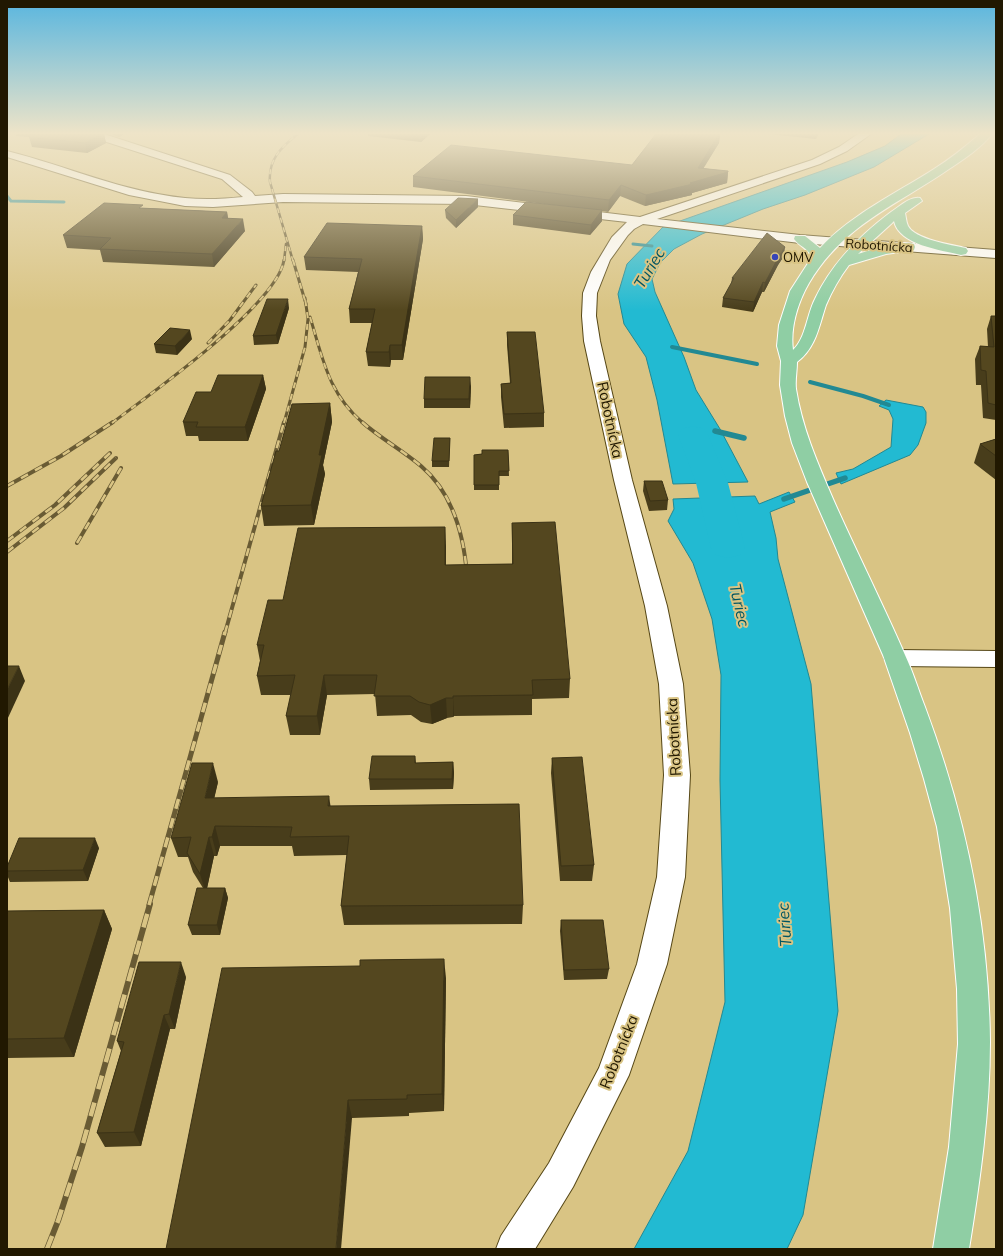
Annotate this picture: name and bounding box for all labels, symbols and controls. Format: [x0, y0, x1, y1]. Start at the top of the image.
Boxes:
street label: Robotnícka [845, 235, 913, 255]
water label: Turiec [629, 244, 669, 292]
place label: OMV [783, 249, 814, 265]
marker: OMV [770, 252, 780, 262]
street label: Robotnícka [593, 380, 628, 460]
water label: Turiec [725, 581, 755, 629]
street label: Robotnícka [662, 698, 685, 776]
water label: Turiec [772, 902, 796, 948]
street label: Robotnícka [595, 1012, 642, 1092]

